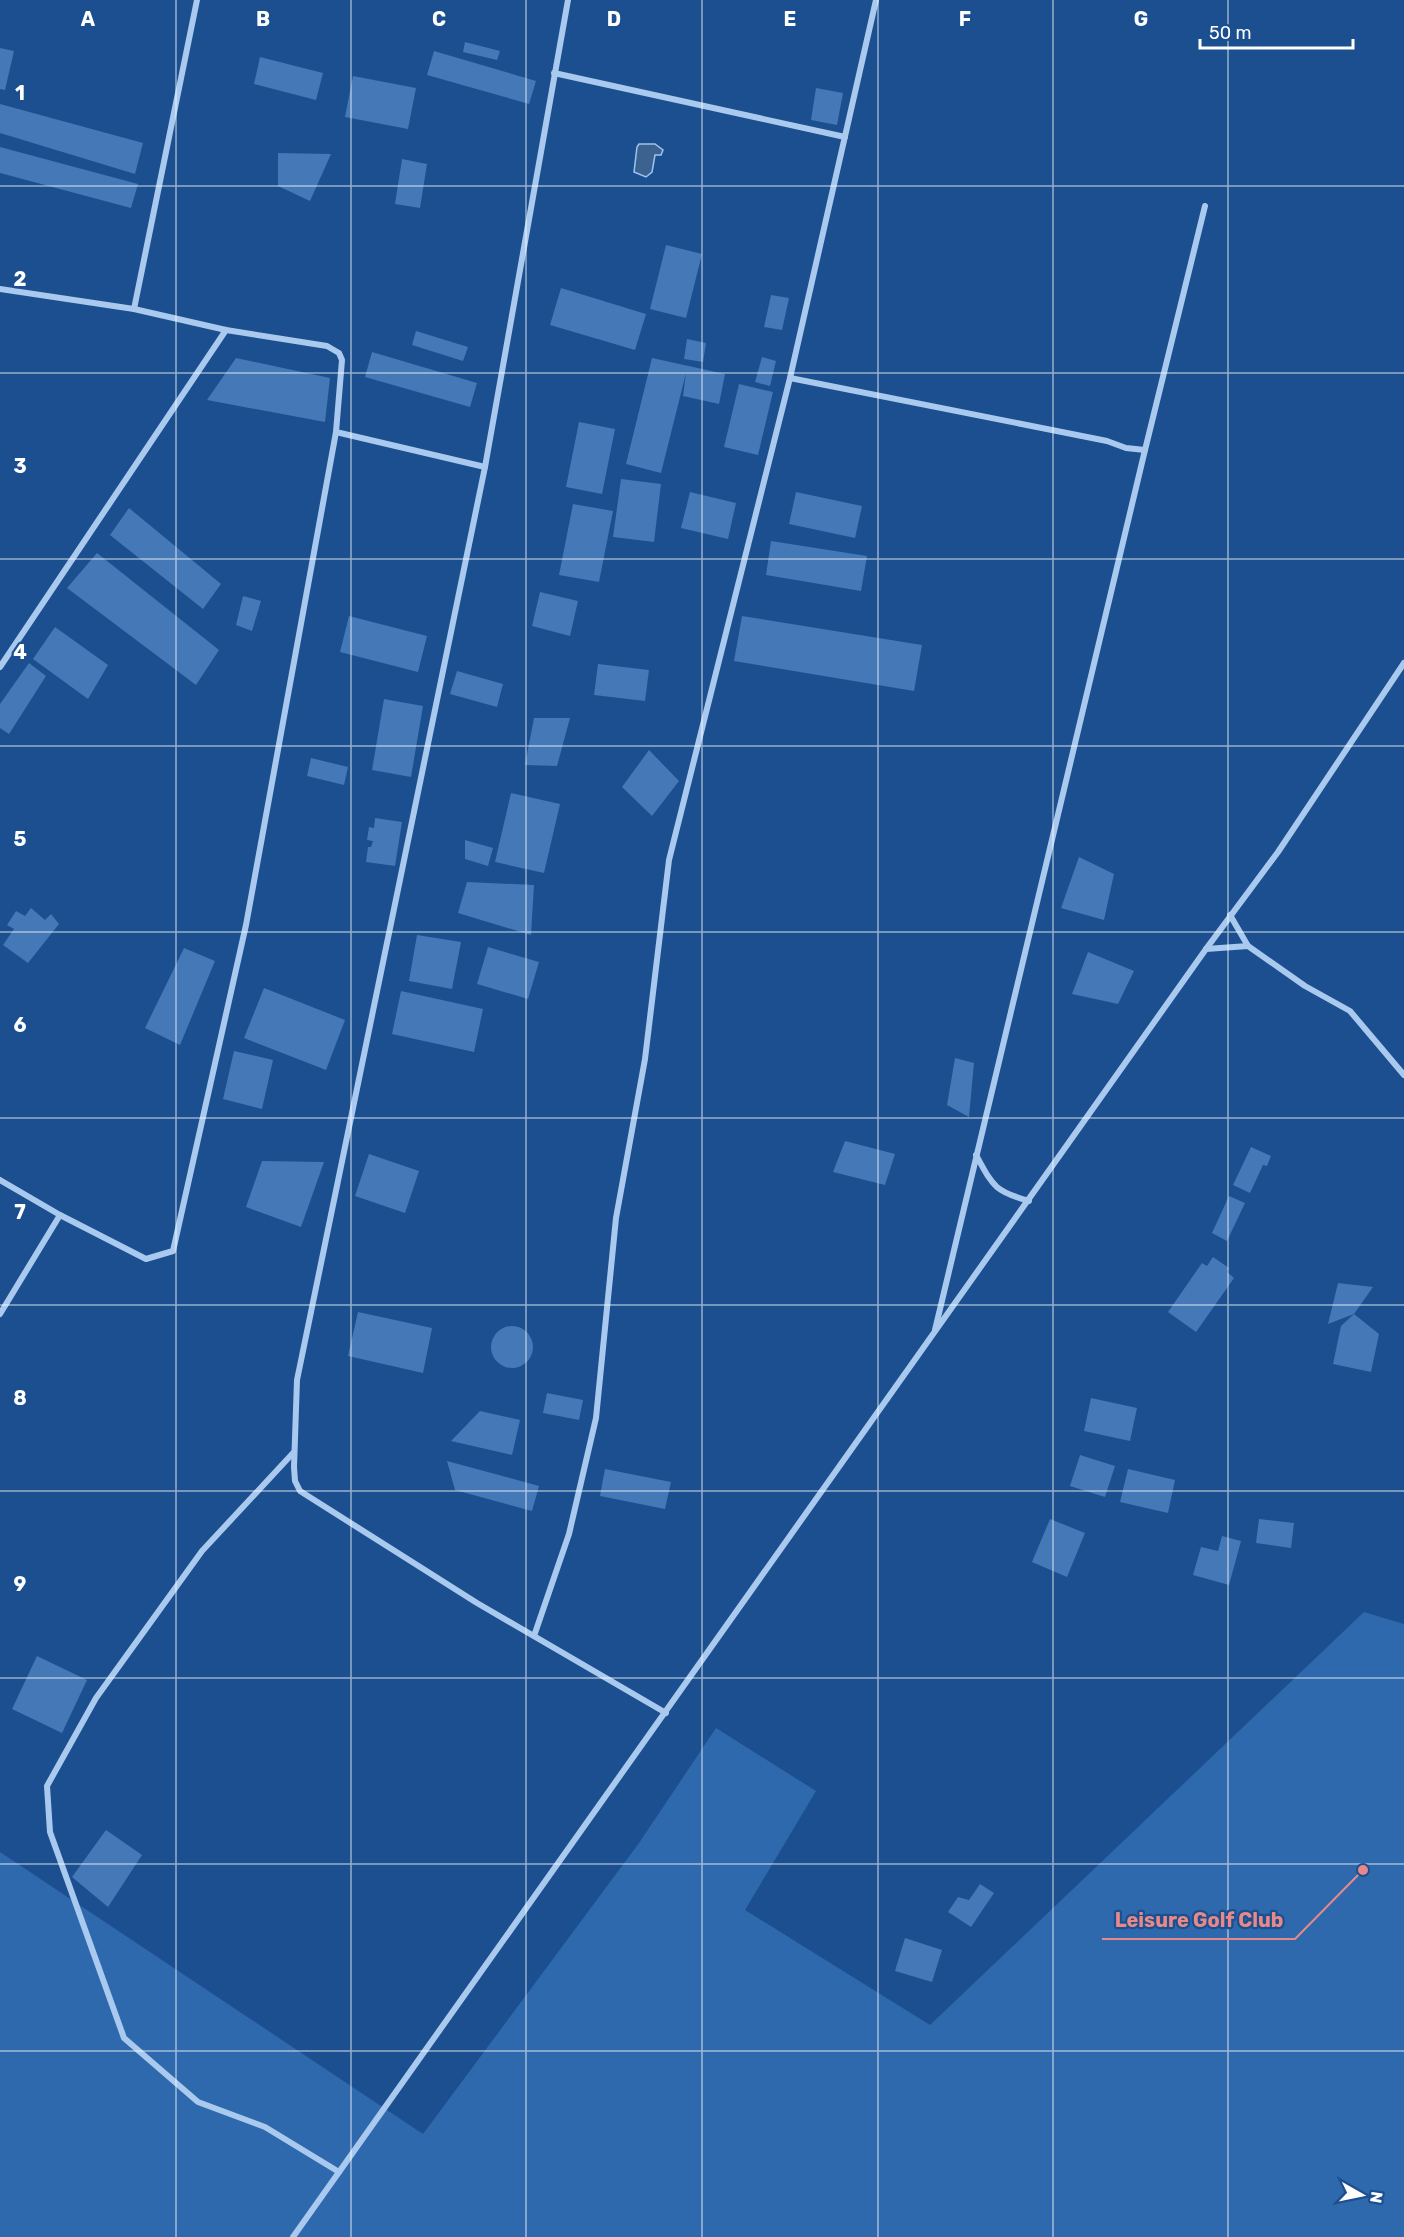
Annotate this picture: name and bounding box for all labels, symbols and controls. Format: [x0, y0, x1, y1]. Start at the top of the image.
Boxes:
text: A [81, 7, 96, 31]
text: B [256, 7, 270, 31]
text: C [432, 7, 446, 31]
text: D [607, 7, 621, 31]
text: E [784, 7, 796, 31]
text: F [959, 7, 971, 31]
text: G [1134, 7, 1148, 31]
scale bar [1200, 12, 1353, 50]
text: 50 m [1209, 22, 1252, 44]
text: 1 [15, 81, 25, 105]
text: 2 [14, 267, 27, 291]
text: 3 [13, 454, 27, 478]
text: 4 [13, 640, 27, 664]
text: 5 [14, 827, 27, 851]
text: 6 [13, 1013, 27, 1037]
text: 7 [14, 1200, 26, 1224]
text: 8 [13, 1386, 27, 1410]
text: 9 [14, 1572, 27, 1596]
callout: Leisure Golf Club [1102, 1901, 1295, 1939]
text: Leisure Golf Club [1115, 1908, 1283, 1932]
north arrow [1332, 2165, 1392, 2225]
text: N [1366, 2190, 1387, 2204]

